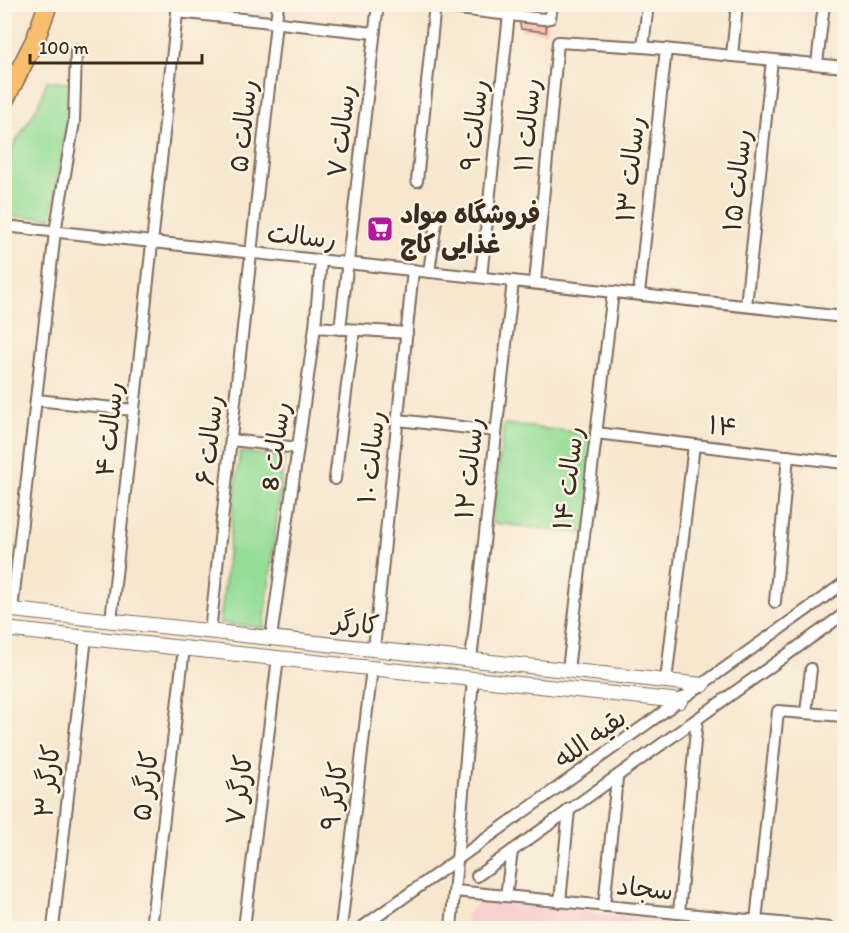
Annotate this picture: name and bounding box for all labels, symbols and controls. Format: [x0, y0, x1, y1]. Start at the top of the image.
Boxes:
scale bar [30, 27, 202, 65]
text: 100 m [39, 37, 89, 59]
street label: رسالت ۱۱ [507, 77, 547, 173]
street label: رسالت ۵ [222, 78, 264, 174]
street label: رسالت ۹ [453, 78, 495, 172]
street label: رسالت ۷ [320, 83, 362, 179]
street label: رسالت ۱۳ [609, 114, 651, 224]
street label: رسالت ۱۵ [716, 127, 758, 233]
place label: فروشگاه مواد غذایی کاج [400, 198, 540, 261]
supermarket icon: فروشگاه مواد غذایی کاج [365, 214, 395, 244]
street label: رسالت [266, 216, 338, 256]
street label: رسالت ۴ [88, 380, 130, 478]
street label: رسالت ۶ [188, 393, 230, 487]
street label: رسالت 8 [253, 399, 297, 493]
street label: ۱۴ [707, 408, 739, 444]
street label: رسالت ۱۰ [350, 409, 392, 505]
street label: رسالت ۱۲ [448, 415, 490, 521]
street label: رسالت ۱۴ [546, 424, 590, 532]
street label: کارگر [329, 604, 381, 641]
street label: بقیه الله [547, 701, 633, 775]
street label: کارگر ۳ [27, 743, 67, 819]
street label: کارگر ۵ [125, 749, 165, 823]
street label: کارگر ۷ [219, 753, 259, 827]
street label: کارگر ۹ [314, 760, 354, 832]
street label: سجاد [615, 869, 675, 907]

